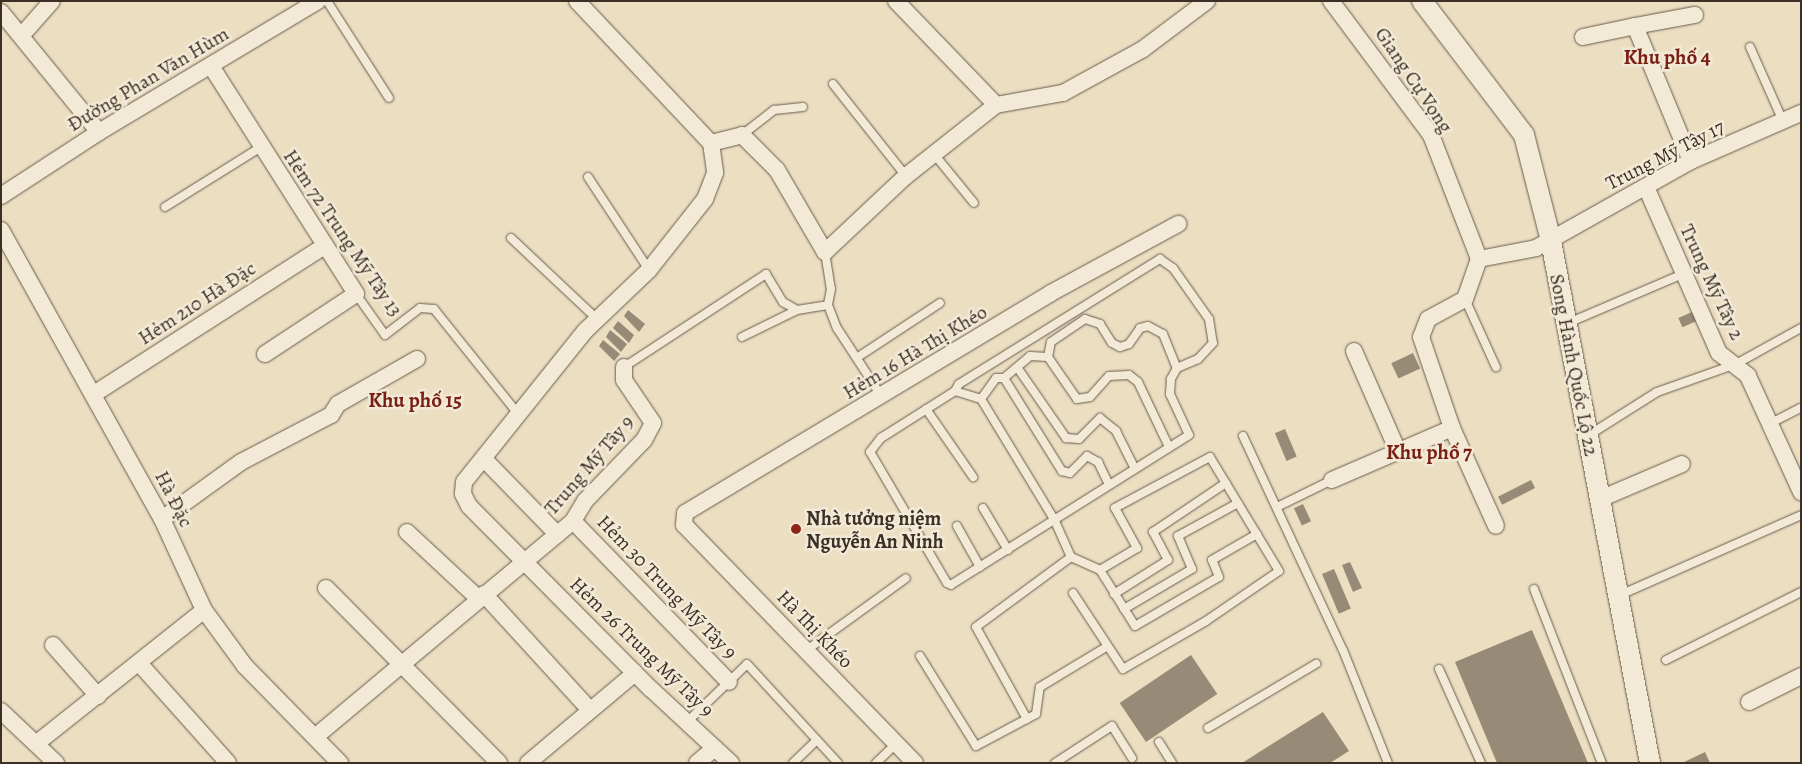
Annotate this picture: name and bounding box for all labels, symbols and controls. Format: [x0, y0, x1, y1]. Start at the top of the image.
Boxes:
street label: Đường Phan Văn Hùm [63, 21, 233, 137]
street label: Giang Cự Vọng [1370, 23, 1458, 137]
district label: Khu phố 4 [1623, 44, 1711, 70]
street label: Trung Mỹ Tây 17 [1602, 115, 1728, 195]
street label: Hẻm 72 Trung Mỹ Tây 13 [278, 145, 408, 321]
street label: Trung Mỹ Tây 2 [1675, 221, 1749, 343]
street label: Hẻm 210 Hà Đặc [134, 256, 260, 350]
street label: Song Hành Quốc Lộ 22 [1545, 272, 1603, 458]
street label: Hẻm 16 Hà Thị Khéo [839, 300, 991, 404]
district label: Khu phố 15 [368, 387, 462, 413]
street label: Trung Mỹ Tây 9 [539, 410, 639, 520]
district label: Khu phố 7 [1386, 439, 1472, 465]
street label: Hà Đặc [150, 467, 198, 531]
place label: Nhà tưởng niệm Nguyễn An Ninh [806, 506, 944, 553]
street label: Hẻm 30 Trung Mỹ Tây 9 [592, 510, 742, 664]
marker: Nhà tưởng niệm Nguyễn An Ninh [790, 523, 802, 535]
street label: Hẻm 26 Trung Mỹ Tây 9 [565, 572, 719, 722]
street label: Hà Thị Khéo [772, 585, 858, 673]

